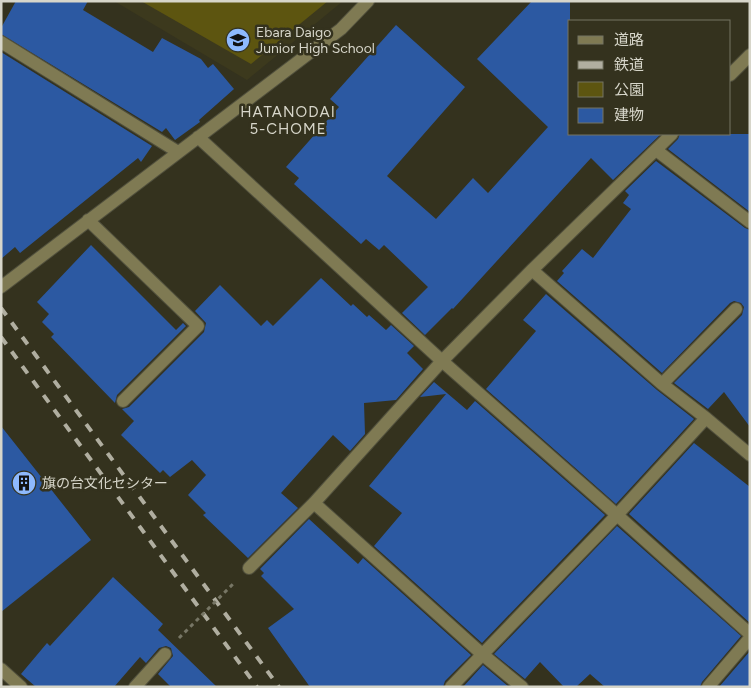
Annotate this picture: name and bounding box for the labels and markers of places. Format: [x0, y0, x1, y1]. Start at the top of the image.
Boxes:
place label: Ebara Daigo Junior High School [256, 24, 375, 57]
school or university icon: Ebara Daigo Junior High School [225, 27, 251, 53]
building icon: 旗の台文化センター [11, 470, 37, 496]
place label: 旗の台文化センター [42, 475, 168, 492]

